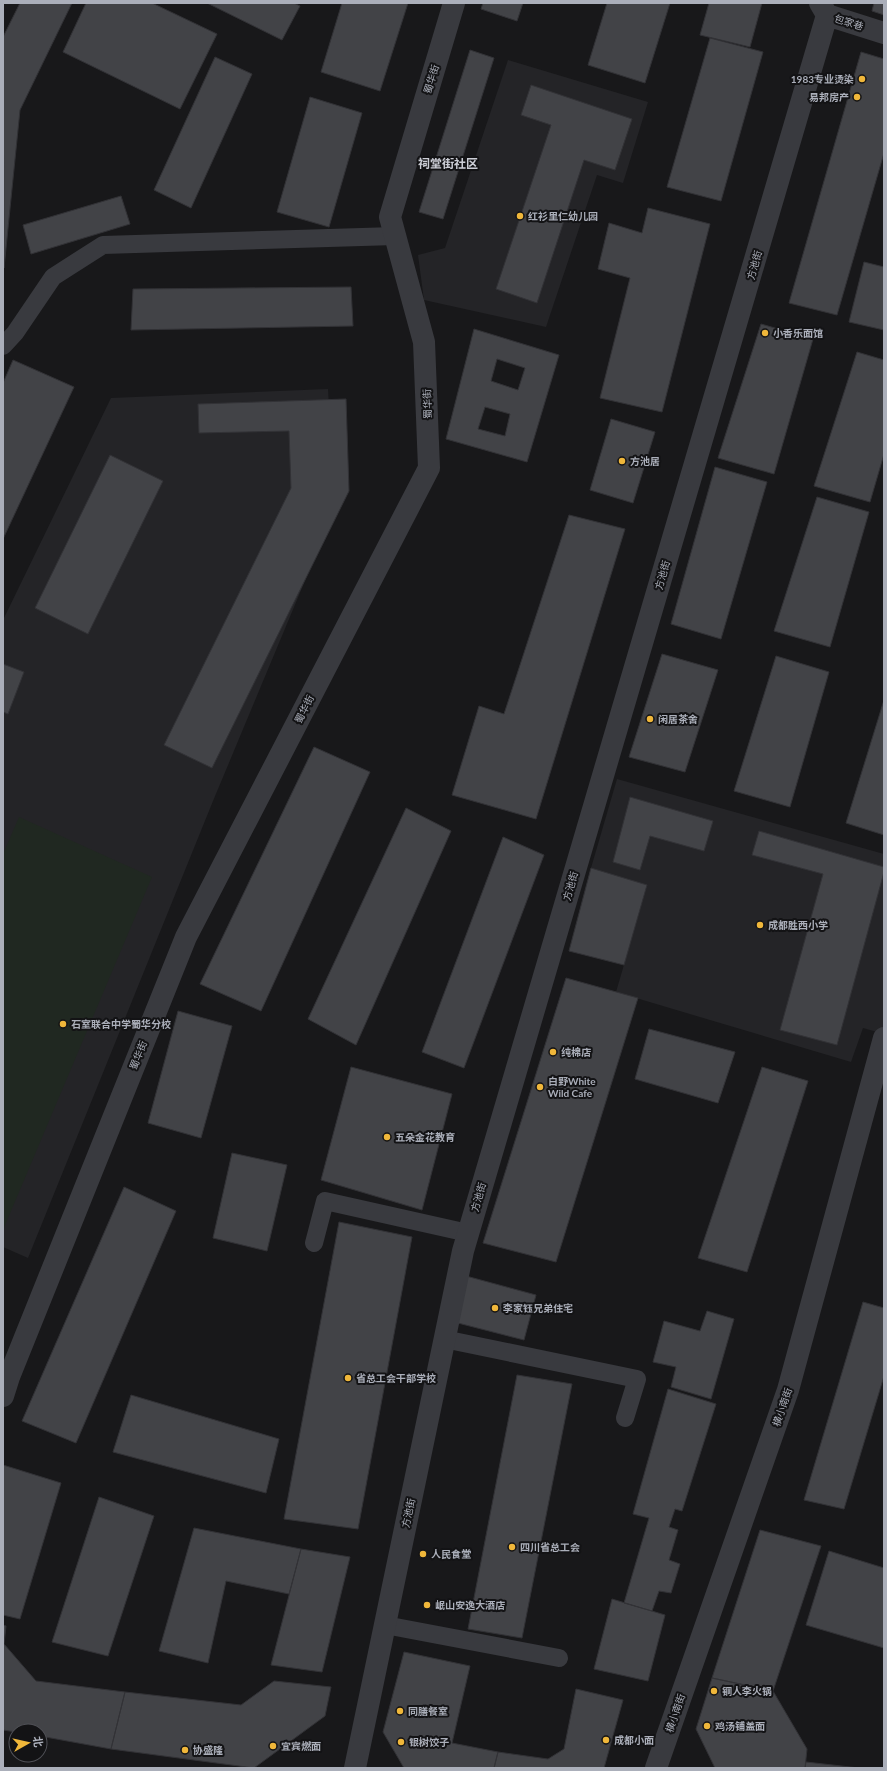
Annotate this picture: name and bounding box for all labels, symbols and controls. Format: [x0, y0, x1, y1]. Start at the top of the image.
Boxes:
street label: 包家巷 [833, 12, 865, 32]
street label: 蜀华街 [421, 63, 441, 95]
place label: 1983专业烫染 [791, 73, 854, 85]
marker: 1983专业烫染 [857, 74, 867, 84]
place label: 易邦房产 [809, 91, 849, 103]
marker: 易邦房产 [852, 92, 862, 102]
district label: 祠堂街社区 [418, 156, 478, 171]
place label: 红衫里仁幼儿园 [528, 210, 598, 222]
marker: 红衫里仁幼儿园 [515, 211, 525, 221]
street label: 方池街 [744, 249, 764, 281]
place label: 小香乐面馆 [773, 327, 823, 339]
marker: 小香乐面馆 [760, 328, 770, 338]
street label: 蜀华街 [420, 389, 434, 419]
place label: 方池居 [630, 455, 660, 467]
marker: 方池居 [617, 456, 627, 466]
street label: 方池街 [652, 559, 672, 591]
street label: 蜀华街 [292, 693, 316, 725]
place label: 闲居茶舍 [658, 713, 698, 725]
marker: 闲居茶舍 [645, 714, 655, 724]
street label: 方池街 [560, 870, 580, 902]
place label: 成都胜西小学 [768, 919, 828, 931]
marker: 成都胜西小学 [755, 920, 765, 930]
place label: 石室联合中学蜀华分校 [71, 1018, 171, 1030]
marker: 石室联合中学蜀华分校 [58, 1019, 68, 1029]
street label: 蜀华街 [127, 1039, 149, 1071]
place label: 纯棉店 [561, 1046, 591, 1058]
marker: 纯棉店 [548, 1047, 558, 1057]
place label: 白野White Wild Cafe [548, 1075, 596, 1099]
marker: 白野White Wild Cafe [535, 1082, 545, 1092]
place label: 五朵金花教育 [395, 1131, 455, 1143]
marker: 五朵金花教育 [382, 1132, 392, 1142]
street label: 方池街 [468, 1181, 488, 1213]
place label: 李家钰兄弟住宅 [503, 1302, 573, 1314]
marker: 李家钰兄弟住宅 [490, 1303, 500, 1313]
place label: 省总工会干部学校 [356, 1372, 436, 1384]
marker: 省总工会干部学校 [343, 1373, 353, 1383]
street label: 横小南街 [770, 1386, 794, 1428]
street label: 方池街 [399, 1497, 417, 1529]
place label: 四川省总工会 [520, 1541, 580, 1553]
marker: 四川省总工会 [507, 1542, 517, 1552]
place label: 人民食堂 [431, 1548, 471, 1560]
marker: 人民食堂 [418, 1549, 428, 1559]
place label: 岷山安逸大酒店 [435, 1599, 505, 1611]
marker: 岷山安逸大酒店 [422, 1600, 432, 1610]
place label: 铜人李火锅 [722, 1685, 772, 1697]
marker: 铜人李火锅 [709, 1686, 719, 1696]
street label: 横小南街 [663, 1692, 687, 1734]
place label: 同膳餐室 [408, 1705, 448, 1717]
marker: 同膳餐室 [395, 1706, 405, 1716]
place label: 鸡汤铺盖面 [715, 1720, 765, 1732]
marker: 鸡汤铺盖面 [702, 1721, 712, 1731]
north arrow [8, 1723, 48, 1763]
place label: 成都小面 [614, 1734, 654, 1746]
text: 北 [31, 1735, 46, 1748]
marker: 成都小面 [601, 1735, 611, 1745]
place label: 银树饺子 [409, 1736, 449, 1748]
marker: 银树饺子 [396, 1737, 406, 1747]
place label: 宜宾燃面 [281, 1740, 321, 1752]
marker: 宜宾燃面 [268, 1741, 278, 1751]
place label: 协盛隆 [193, 1744, 223, 1756]
marker: 协盛隆 [180, 1745, 190, 1755]

